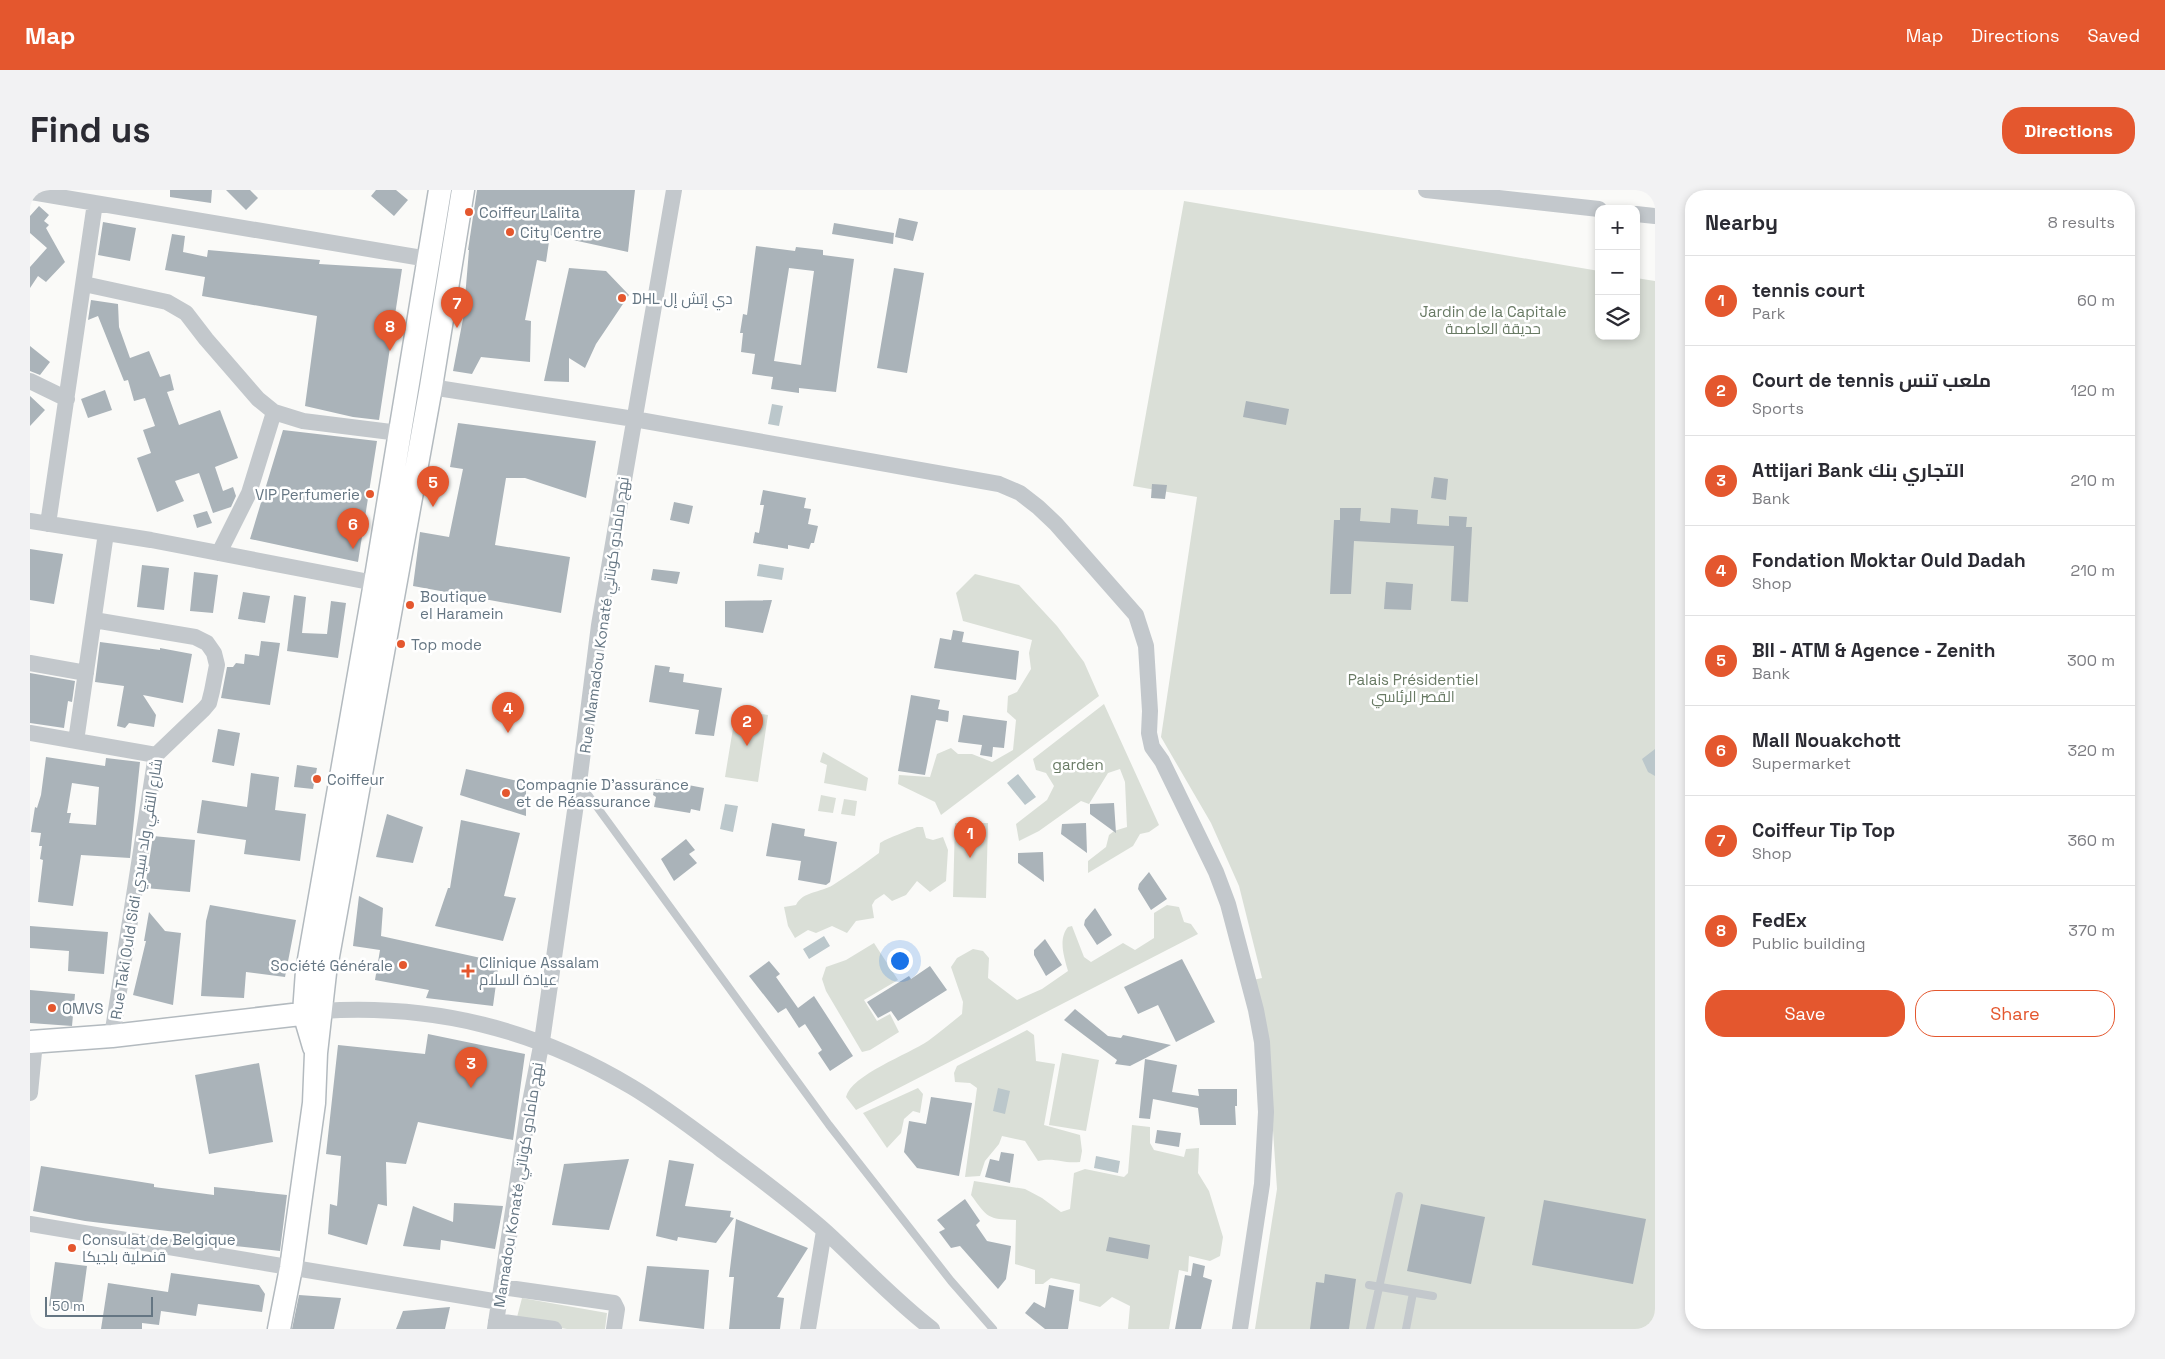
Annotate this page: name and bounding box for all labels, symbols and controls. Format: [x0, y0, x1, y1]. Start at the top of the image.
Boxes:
text: Map [25, 20, 75, 51]
text: Map [1906, 24, 1943, 47]
text: Directions [1971, 24, 2060, 47]
text: Saved [2088, 24, 2140, 47]
button: Directions [2002, 107, 2135, 154]
text: Find us [30, 108, 151, 152]
place label: Coiffeur Lalita [479, 203, 580, 222]
map controls [1595, 205, 1640, 340]
button: + [1595, 205, 1640, 250]
marker: Coiffeur Lalita [463, 206, 475, 218]
text: Nearby [1705, 209, 1778, 236]
text: 8 results [2048, 212, 2115, 233]
place label: City Centre [520, 223, 602, 242]
marker: City Centre [504, 226, 516, 238]
button: − [1595, 250, 1640, 295]
text: tennis court [1752, 278, 1865, 303]
pin: 7 [441, 287, 473, 328]
place label: DHL دي إتش إل [632, 289, 733, 311]
text: 1 [1717, 290, 1725, 311]
text: 60 m [2077, 290, 2115, 311]
marker: DHL دي إتش إل [616, 292, 628, 304]
button: layers [1595, 295, 1640, 340]
park label: Jardin de la Capitale حديقة العاصمة [1419, 302, 1567, 338]
text: Park [1752, 303, 1785, 324]
pin: 8 [374, 310, 406, 351]
text: Court de tennis ملعب تنس [1752, 368, 1991, 393]
text: 2 [1716, 380, 1726, 401]
text: 120 m [2071, 380, 2115, 401]
text: Sports [1752, 398, 1804, 419]
text: Attijari Bank التجاري بنك [1752, 458, 1965, 483]
pin: 5 [417, 466, 449, 507]
text: 3 [1716, 470, 1726, 491]
text: 210 m [2071, 470, 2115, 491]
street label: Rue Mamadou Konaté نهج مامادو كوناتي [575, 475, 636, 755]
place label: VIP Perfumerie [255, 485, 360, 504]
marker: VIP Perfumerie [364, 488, 376, 500]
text: Bank [1752, 488, 1790, 509]
pin: 6 [337, 508, 369, 549]
text: Fondation Moktar Ould Dadah [1752, 548, 2026, 573]
text: 4 [1716, 560, 1726, 581]
text: 210 m [2071, 560, 2115, 581]
text: Shop [1752, 573, 1792, 594]
place label: Boutique el Haramein [420, 587, 504, 623]
marker: Boutique el Haramein [404, 599, 416, 611]
place label: Top mode [411, 635, 482, 654]
marker: Top mode [395, 638, 407, 650]
text: BII - ATM & Agence - Zenith [1752, 638, 1995, 663]
text: 5 [1716, 650, 1726, 671]
text: 300 m [2067, 650, 2115, 671]
text: Bank [1752, 663, 1790, 684]
park label: Palais Présidentiel القصر الرئاسي [1348, 670, 1478, 709]
pin: 4 [492, 692, 524, 733]
pin: 2 [731, 705, 763, 746]
text: Mall Nouakchott [1752, 728, 1901, 753]
text: 6 [1716, 740, 1726, 761]
text: 320 m [2068, 740, 2115, 761]
text: Supermarket [1752, 753, 1851, 774]
park label: garden [1052, 755, 1104, 774]
street label: Rue Taki Ould Sidi شارع التقي ولد سيدي [106, 757, 169, 1021]
place label: Coiffeur [327, 770, 385, 789]
marker: Coiffeur [311, 773, 323, 785]
place label: Compagnie D'assurance et de Réassurance [516, 775, 689, 811]
marker: Compagnie D'assurance et de Réassurance [500, 787, 512, 799]
pin: 1 [954, 817, 986, 858]
text: Coiffeur Tip Top [1752, 818, 1895, 843]
text: 7 [1717, 830, 1725, 851]
text: 360 m [2067, 830, 2115, 851]
text: Shop [1752, 843, 1792, 864]
text: FedEx [1752, 908, 1807, 933]
text: 8 [1716, 920, 1726, 941]
text: 370 m [2068, 920, 2115, 941]
text: Public building [1752, 933, 1865, 954]
your location [887, 948, 913, 974]
place label: Clinique Assalam عيادة السلام [479, 953, 599, 990]
place label: Société Générale [271, 956, 393, 975]
marker: Société Générale [397, 959, 409, 971]
marker: Clinique Assalam عيادة السلام [461, 964, 475, 978]
button: Save [1705, 990, 1905, 1037]
button: Share [1915, 990, 2115, 1037]
place label: OMVS [62, 999, 103, 1018]
marker: OMVS [46, 1002, 58, 1014]
pin: 3 [455, 1047, 487, 1088]
street label: Mamadou Konaté نهج مامادو كوناتي [489, 1061, 550, 1309]
place label: Consulat de Belgique قنصلية بلجيكا [82, 1230, 236, 1266]
marker: Consulat de Belgique قنصلية بلجيكا [66, 1242, 78, 1254]
scale bar [45, 1294, 152, 1317]
text: 50 m [52, 1297, 85, 1315]

